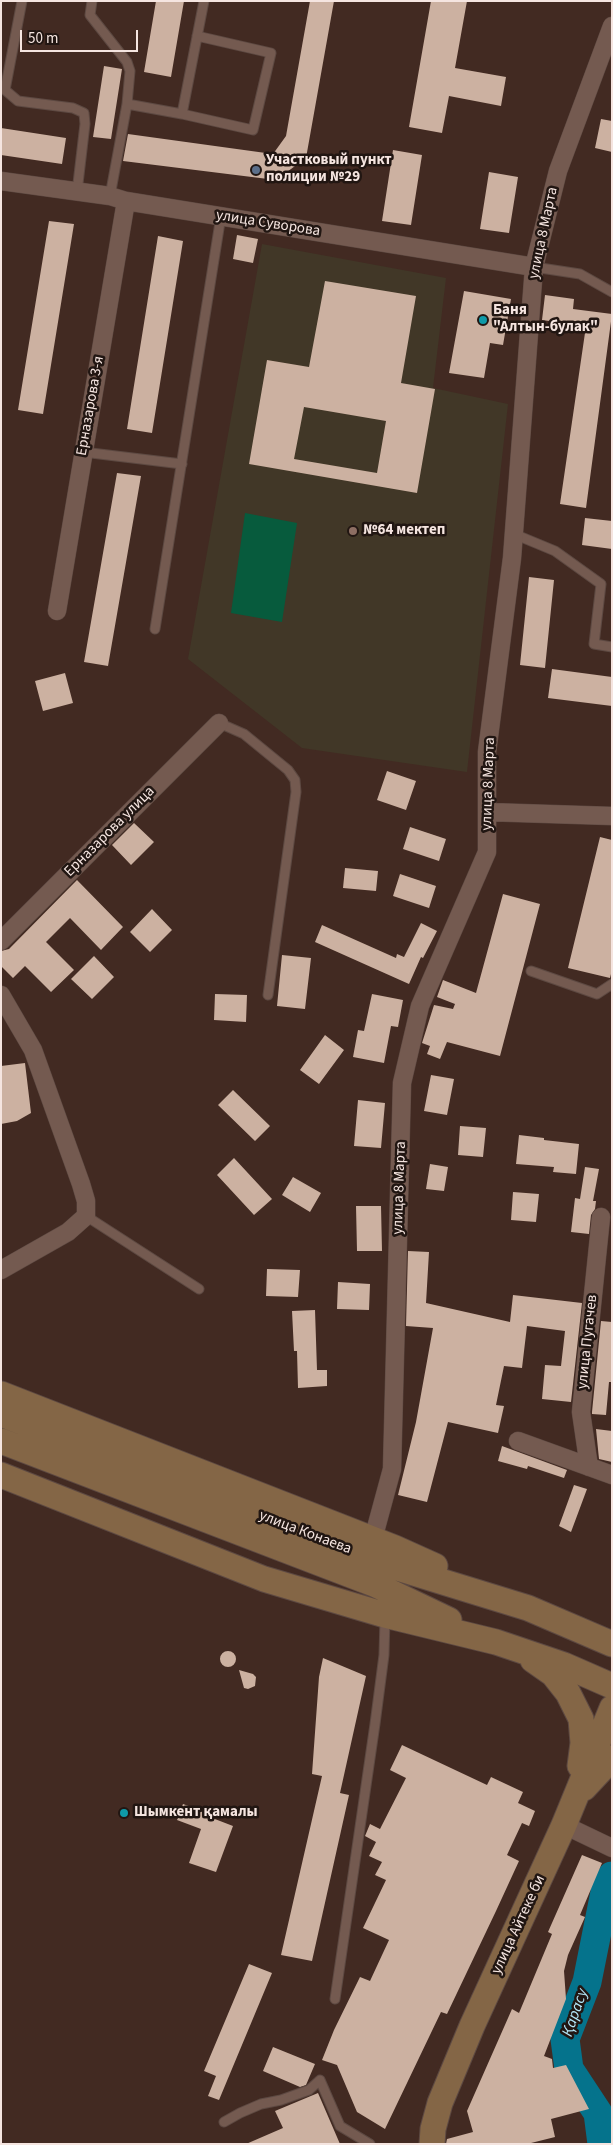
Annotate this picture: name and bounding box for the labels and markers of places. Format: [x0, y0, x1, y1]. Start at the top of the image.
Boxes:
place label: Участковый пункт полиции №29 [266, 152, 392, 187]
marker: Участковый пункт полиции №29 [250, 164, 262, 176]
place label: Баня "Алтын-булак" [493, 302, 598, 337]
marker: Баня "Алтын-булак" [477, 314, 489, 326]
place label: №64 мектеп [363, 522, 445, 540]
marker: №64 мектеп [347, 525, 359, 537]
place label: Шымкент қамалы [134, 1804, 258, 1822]
marker: Шымкент қамалы [118, 1807, 130, 1819]

